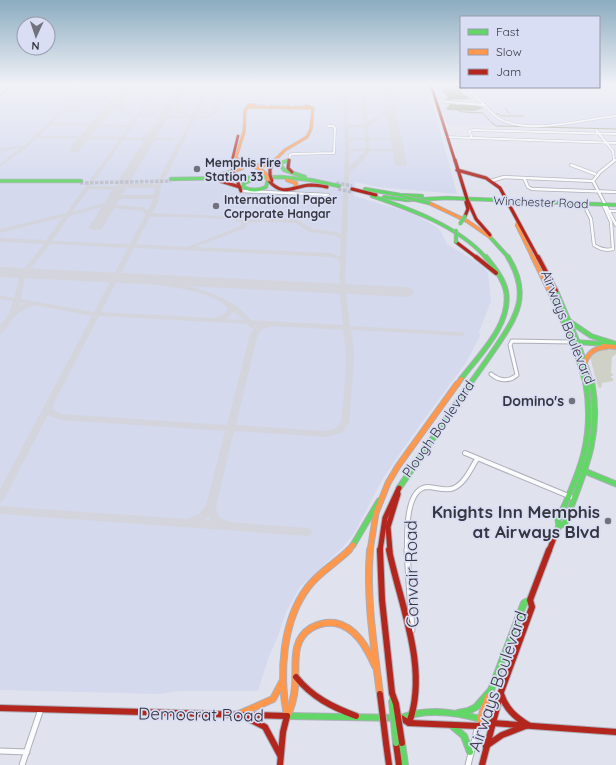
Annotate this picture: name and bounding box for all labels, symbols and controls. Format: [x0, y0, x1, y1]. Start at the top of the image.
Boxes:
north arrow [16, 16, 56, 56]
legend [460, 16, 600, 88]
text: Fast [496, 24, 520, 39]
text: N [31, 39, 40, 53]
text: Slow [496, 44, 522, 59]
text: Jam [496, 64, 521, 79]
place label: Memphis Fire Station 33 [205, 155, 281, 184]
marker: Memphis Fire Station 33 [192, 164, 202, 174]
place label: International Paper Corporate Hangar [224, 192, 337, 221]
street label: Winchester Road [493, 193, 589, 211]
marker: International Paper Corporate Hangar [211, 201, 221, 211]
street label: Airways Boulevard [537, 267, 599, 387]
street label: Plough Boulevard [398, 377, 478, 481]
place label: Domino's [502, 392, 564, 410]
marker: Domino's [567, 396, 577, 406]
place label: Knights Inn Memphis at Airways Blvd [432, 501, 600, 542]
marker: Knights Inn Memphis at Airways Blvd [603, 516, 613, 526]
street label: Convair Road [400, 520, 422, 628]
street label: Airways Boulevard [463, 608, 531, 754]
street label: Democrat Road [138, 702, 264, 726]

